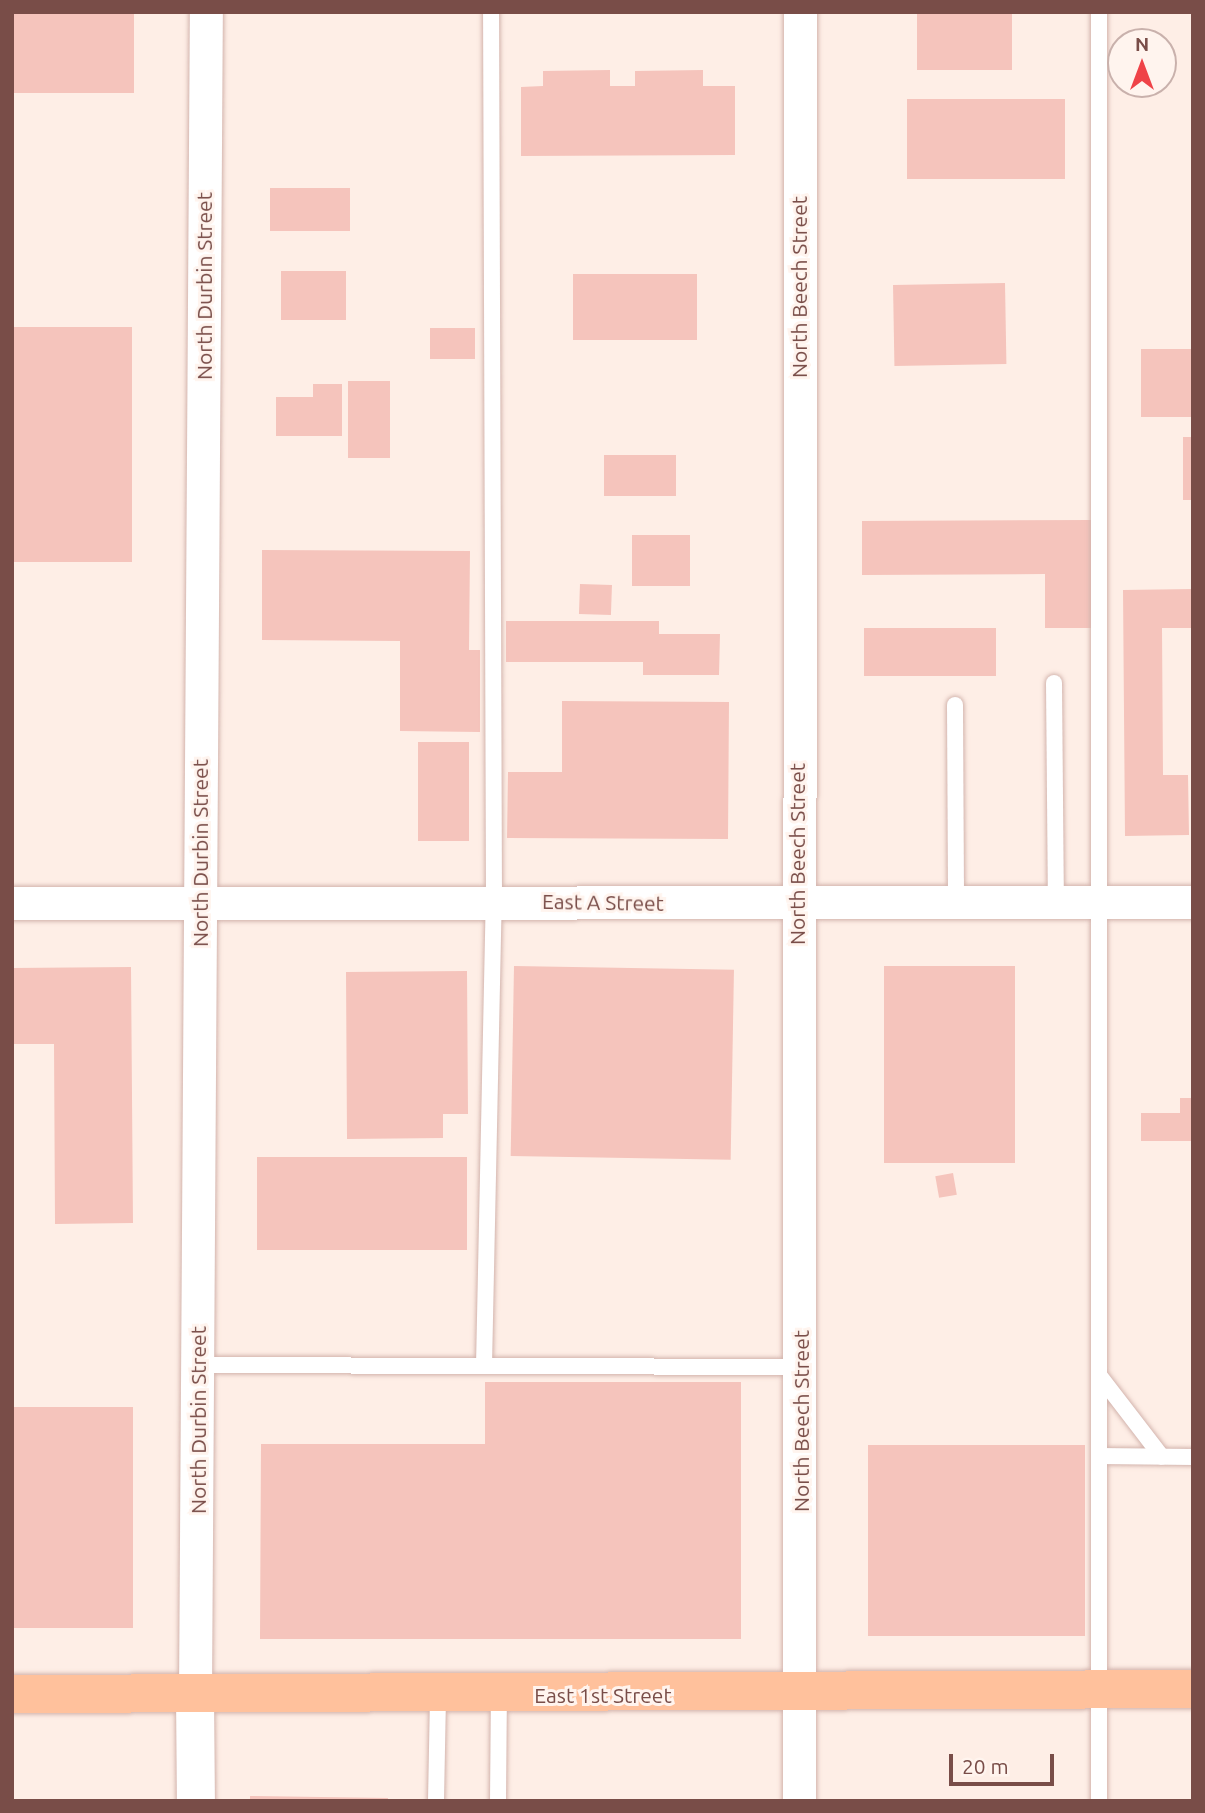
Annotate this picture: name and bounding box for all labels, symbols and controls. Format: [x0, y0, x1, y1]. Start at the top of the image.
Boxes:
north arrow [1107, 28, 1177, 98]
text: N [1135, 33, 1149, 55]
street label: North Durbin Street [191, 192, 217, 380]
street label: North Beech Street [786, 196, 812, 378]
street label: North Durbin Street [187, 759, 213, 947]
street label: North Beech Street [784, 763, 810, 945]
street label: East A Street [542, 888, 664, 916]
street label: North Durbin Street [185, 1326, 211, 1514]
street label: North Beech Street [788, 1330, 814, 1512]
street label: East 1st Street [534, 1682, 672, 1708]
scale bar [953, 1740, 1058, 1784]
text: 20 m [962, 1754, 1009, 1778]

